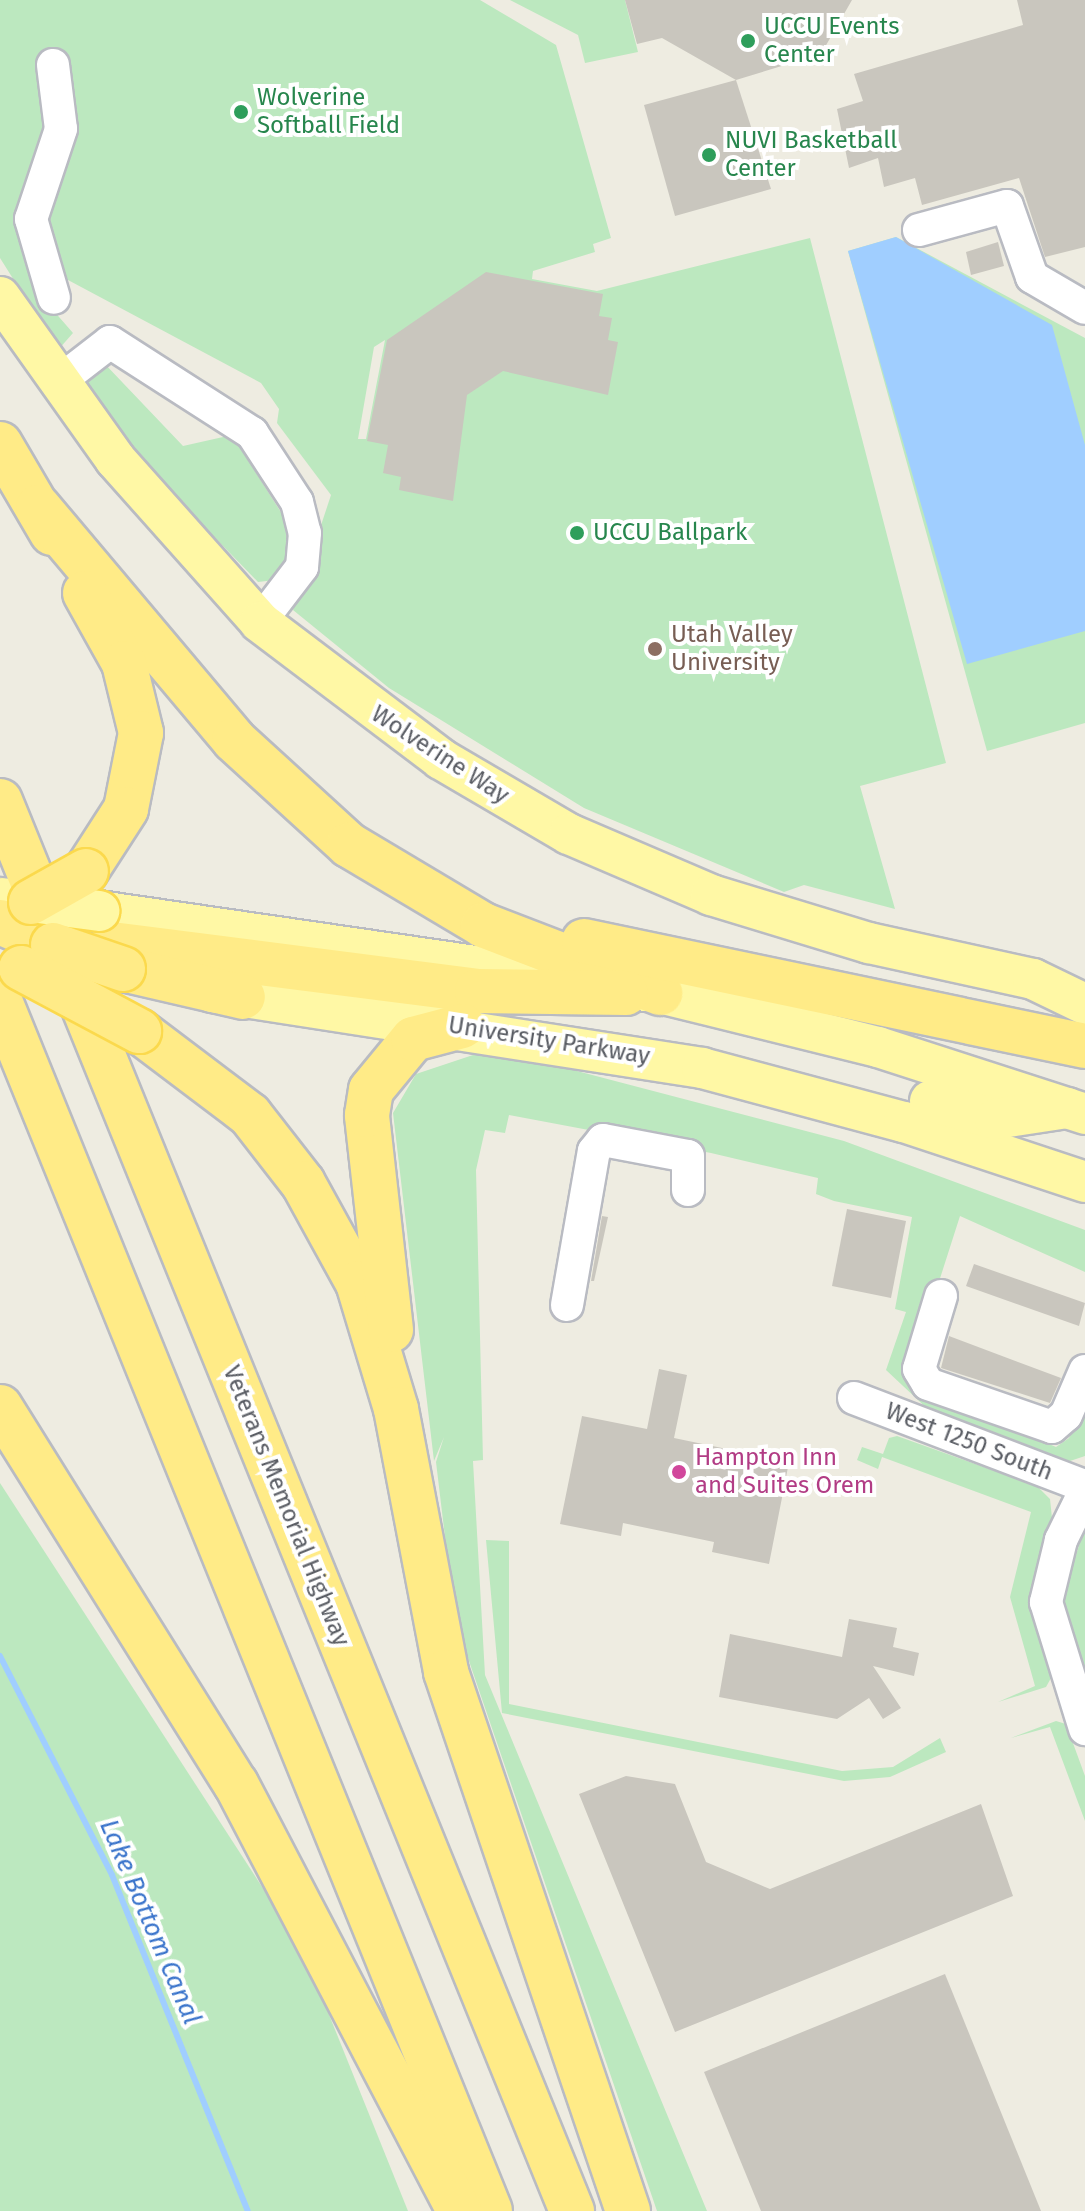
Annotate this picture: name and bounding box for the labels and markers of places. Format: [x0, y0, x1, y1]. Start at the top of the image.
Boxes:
place label: UCCU Events Center [764, 13, 899, 69]
marker: UCCU Events Center [739, 32, 757, 50]
place label: Wolverine Softball Field [257, 84, 400, 140]
marker: Wolverine Softball Field [232, 103, 250, 121]
place label: NUVI Basketball Center [725, 127, 897, 183]
marker: NUVI Basketball Center [700, 146, 718, 164]
place label: UCCU Ballpark [593, 519, 747, 547]
marker: UCCU Ballpark [568, 524, 586, 542]
place label: Utah Valley University [671, 621, 793, 677]
marker: Utah Valley University [646, 640, 664, 658]
place label: Hampton Inn and Suites Orem [695, 1444, 874, 1500]
marker: Hampton Inn and Suites Orem [670, 1463, 688, 1481]

